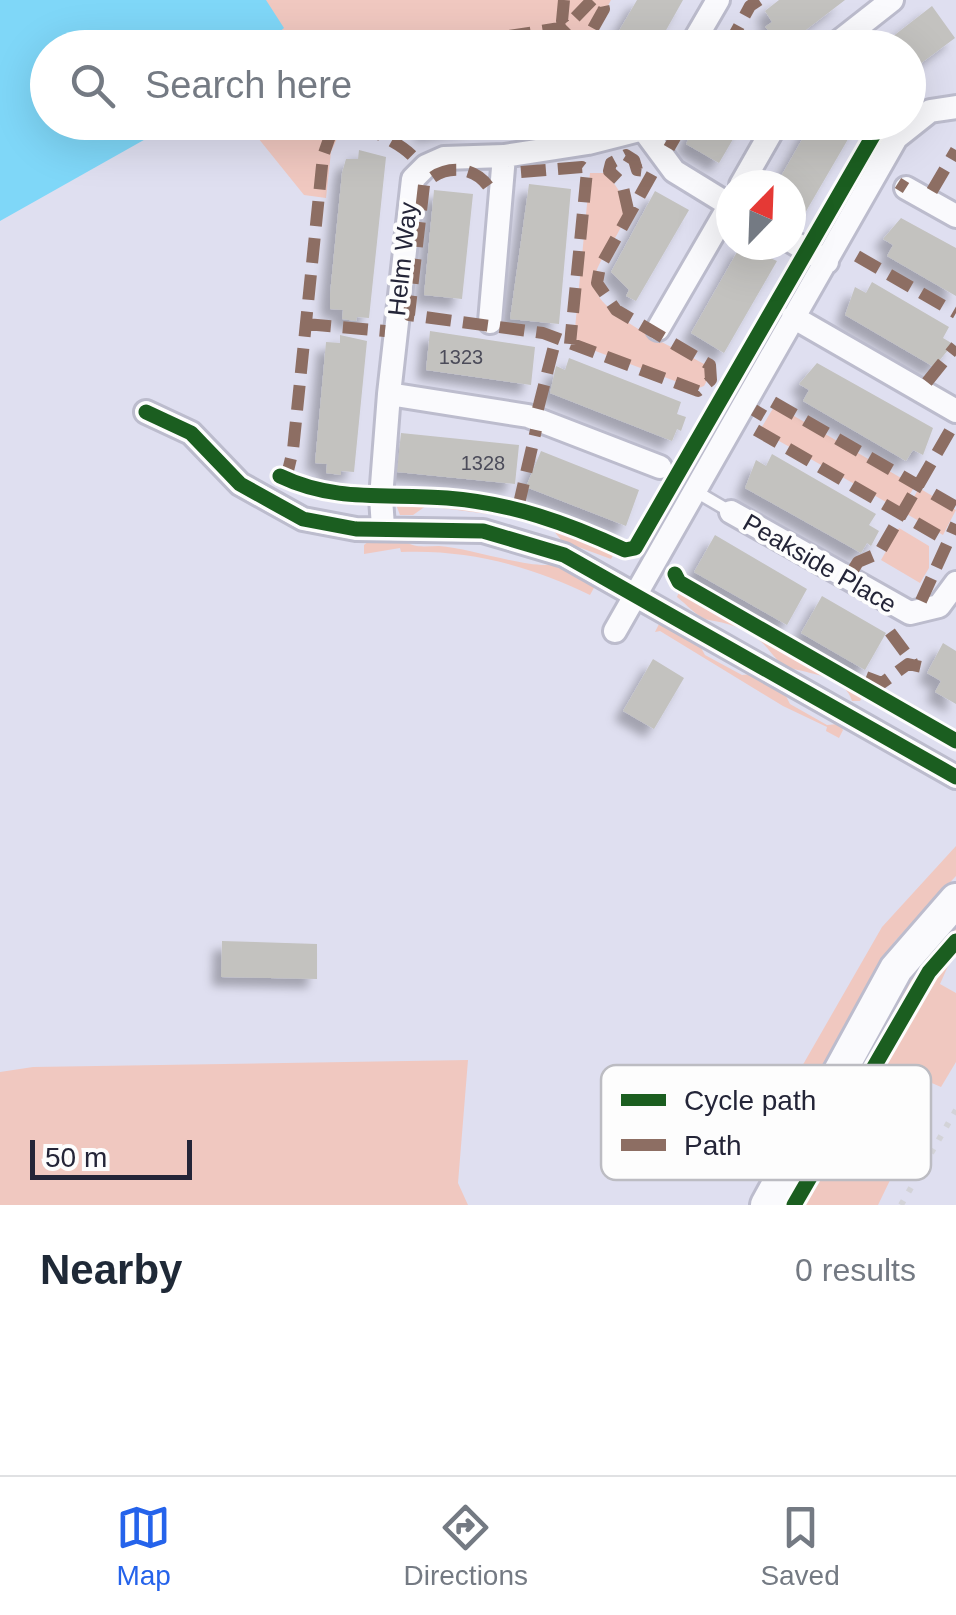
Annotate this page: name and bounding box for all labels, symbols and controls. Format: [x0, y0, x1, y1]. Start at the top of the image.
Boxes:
search box [30, 30, 926, 140]
icon: search [65, 58, 120, 113]
text: Search here [145, 64, 352, 106]
north arrow [716, 170, 806, 260]
street label: Helm Way [382, 200, 422, 317]
house number: 1323 [439, 346, 483, 368]
house number: 1328 [461, 452, 505, 474]
street label: Peakside Place [738, 508, 902, 618]
legend [601, 1065, 931, 1180]
text: Cycle path [684, 1085, 816, 1116]
text: Path [684, 1130, 742, 1161]
scale bar [30, 1135, 192, 1180]
text: 50 m [45, 1142, 107, 1173]
text: Nearby [40, 1246, 182, 1293]
text: 0 results [795, 1252, 916, 1288]
tab: Map [116, 1500, 171, 1592]
tab: Directions [404, 1500, 528, 1592]
tab: Saved [760, 1500, 840, 1592]

